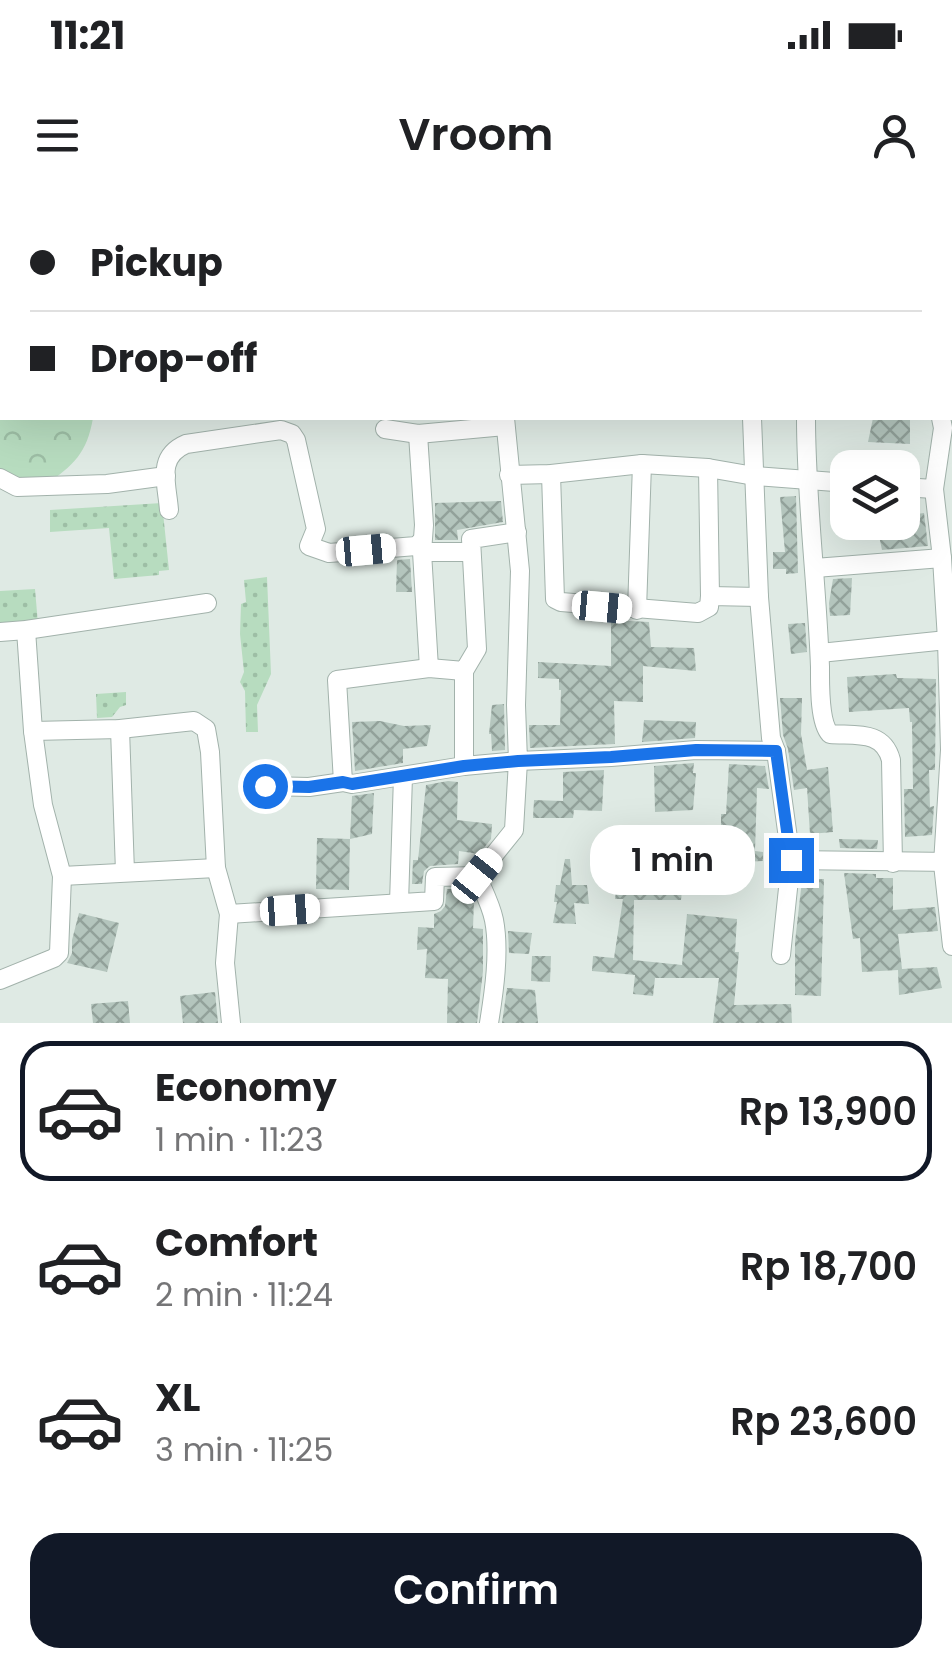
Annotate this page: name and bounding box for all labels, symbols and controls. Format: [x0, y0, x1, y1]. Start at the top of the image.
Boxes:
text: 11:21 [50, 9, 125, 62]
text: Vroom [399, 103, 553, 166]
icon: menu [30, 108, 85, 163]
icon: person [867, 108, 922, 163]
text: Pickup [90, 236, 223, 289]
text: Drop-off [90, 332, 258, 385]
map controls [830, 450, 920, 540]
button: layers [830, 450, 920, 540]
car [335, 532, 397, 568]
car [571, 589, 633, 625]
route start [243, 764, 288, 809]
callout: 1 min [591, 825, 756, 895]
text: 1 min [631, 837, 714, 882]
route end [769, 838, 814, 883]
car [446, 843, 508, 909]
car [259, 893, 321, 927]
text: Economy [155, 1061, 337, 1114]
icon: car [35, 1066, 125, 1156]
text: Rp 13,900 [739, 1085, 917, 1138]
text: 1 min · 11:23 [155, 1117, 324, 1162]
text: Comfort [155, 1216, 318, 1269]
icon: car [35, 1221, 125, 1311]
text: Rp 18,700 [740, 1240, 917, 1293]
text: 2 min · 11:24 [155, 1272, 333, 1317]
text: XL [155, 1371, 200, 1424]
icon: car [35, 1376, 125, 1466]
text: Rp 23,600 [730, 1395, 917, 1448]
text: 3 min · 11:25 [155, 1427, 333, 1472]
button: Confirm [30, 1533, 922, 1648]

